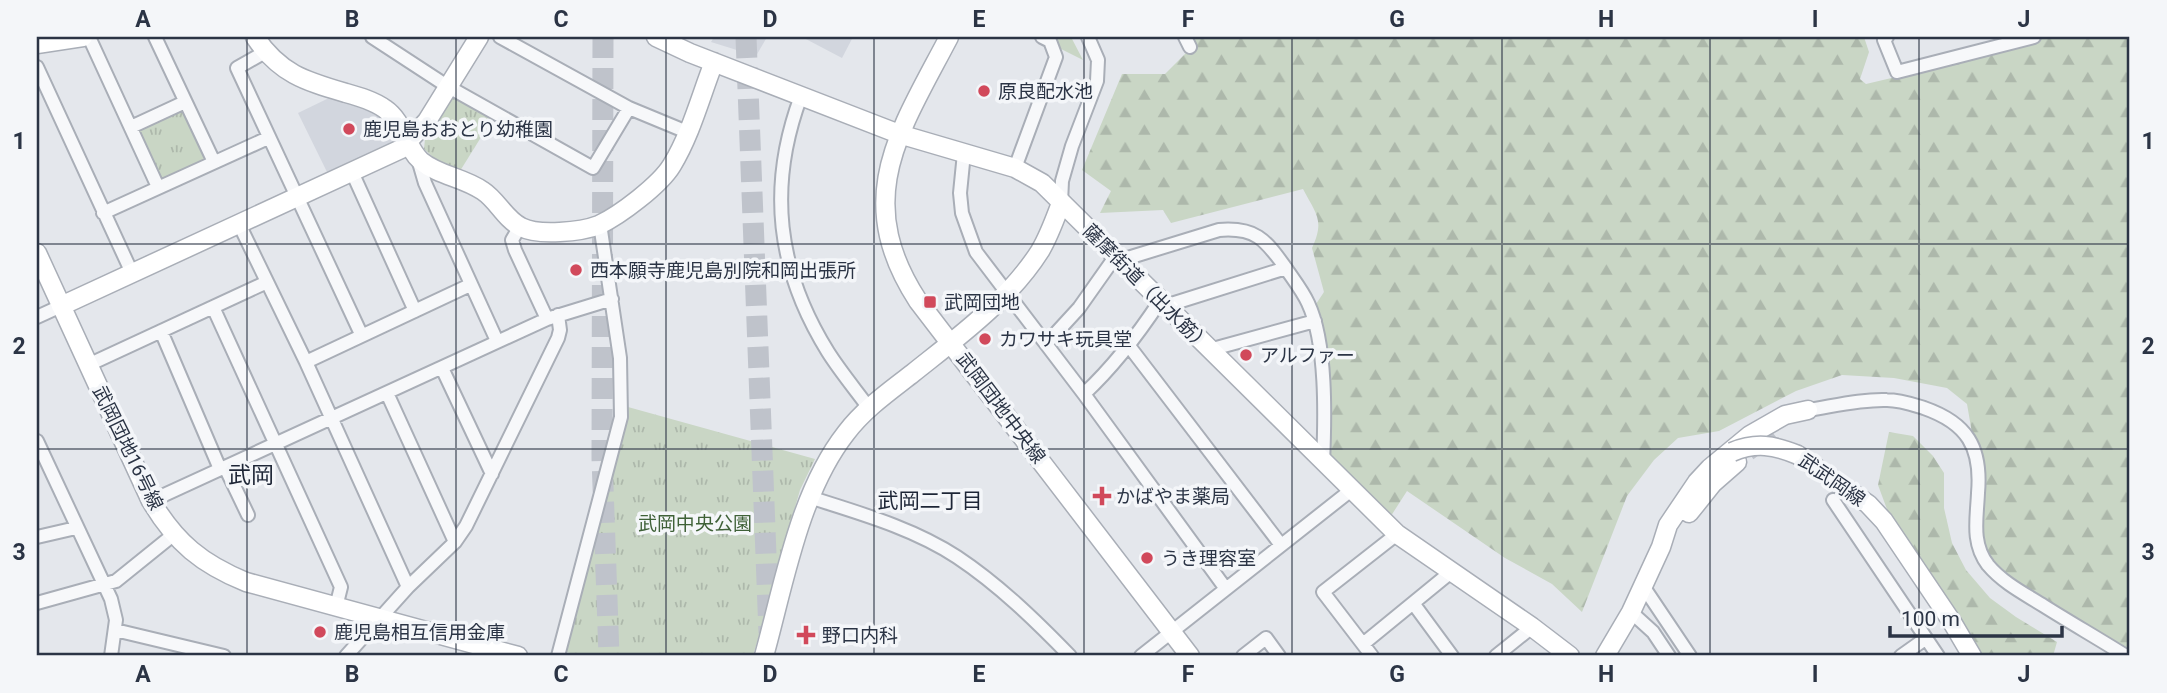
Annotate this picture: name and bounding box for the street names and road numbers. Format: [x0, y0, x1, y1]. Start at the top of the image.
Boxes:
street label: 薩摩街道（出水筋） [1078, 219, 1216, 357]
street label: 武岡団地中央線 [952, 348, 1050, 468]
street label: 武岡団地16号線 [88, 382, 168, 514]
street label: 武武岡線 [1794, 449, 1870, 511]

